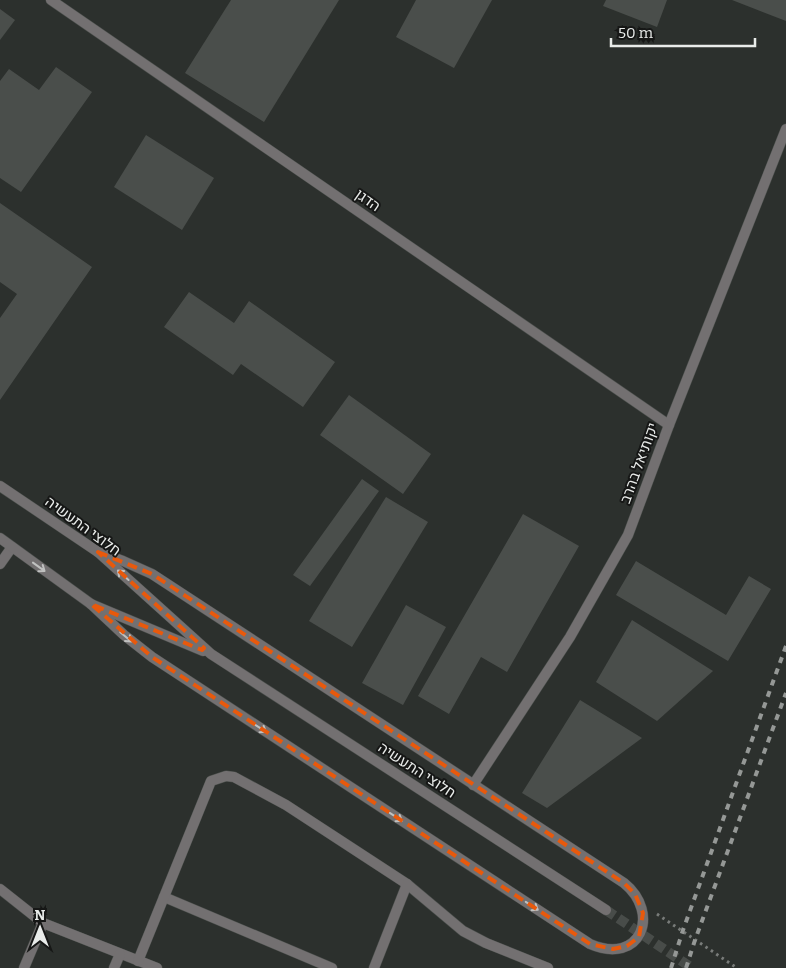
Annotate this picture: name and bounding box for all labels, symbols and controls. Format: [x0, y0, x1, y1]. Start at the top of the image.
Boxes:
scale bar [611, 15, 755, 47]
text: 50 m [618, 24, 654, 42]
street label: הדגן [352, 185, 384, 215]
street label: יקותיאל בהרב [616, 420, 662, 506]
street label: חלוצי התעשיה [42, 493, 124, 559]
one-way arrow [32, 562, 46, 572]
one-way arrow [116, 569, 129, 581]
one-way arrow [120, 631, 133, 642]
one-way arrow [253, 724, 267, 734]
street label: חלוצי התעשיה [375, 738, 459, 802]
one-way arrow [389, 812, 403, 822]
one-way arrow [525, 901, 539, 911]
north arrow [15, 903, 65, 953]
text: N [35, 907, 46, 924]

